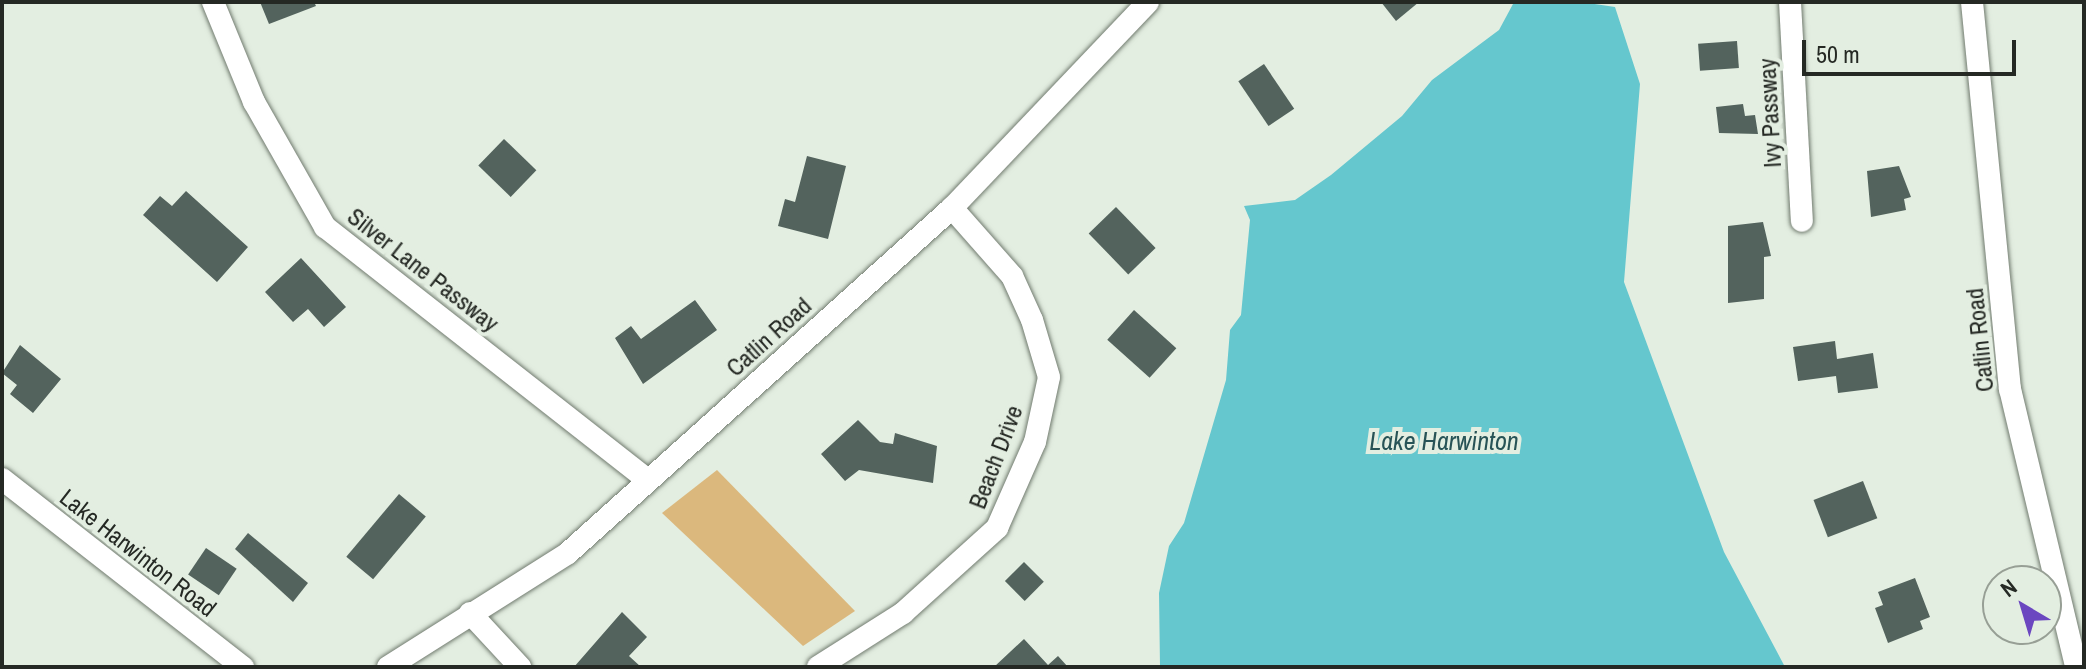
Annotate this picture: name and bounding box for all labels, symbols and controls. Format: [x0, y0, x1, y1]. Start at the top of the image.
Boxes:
scale bar [1806, 24, 2020, 74]
text: 50 m [1816, 38, 1860, 70]
street label: Ivy Passway [1753, 58, 1787, 168]
street label: Silver Lane Passway [342, 202, 504, 338]
street label: Catlin Road [1960, 287, 2000, 393]
street label: Catlin Road [721, 292, 817, 382]
street label: Beach Drive [963, 401, 1029, 513]
water label: Lake Harwinton [1369, 425, 1519, 457]
street label: Lake Harwinton Road [54, 483, 222, 623]
north arrow [1982, 565, 2062, 645]
text: N [1994, 572, 2023, 603]

